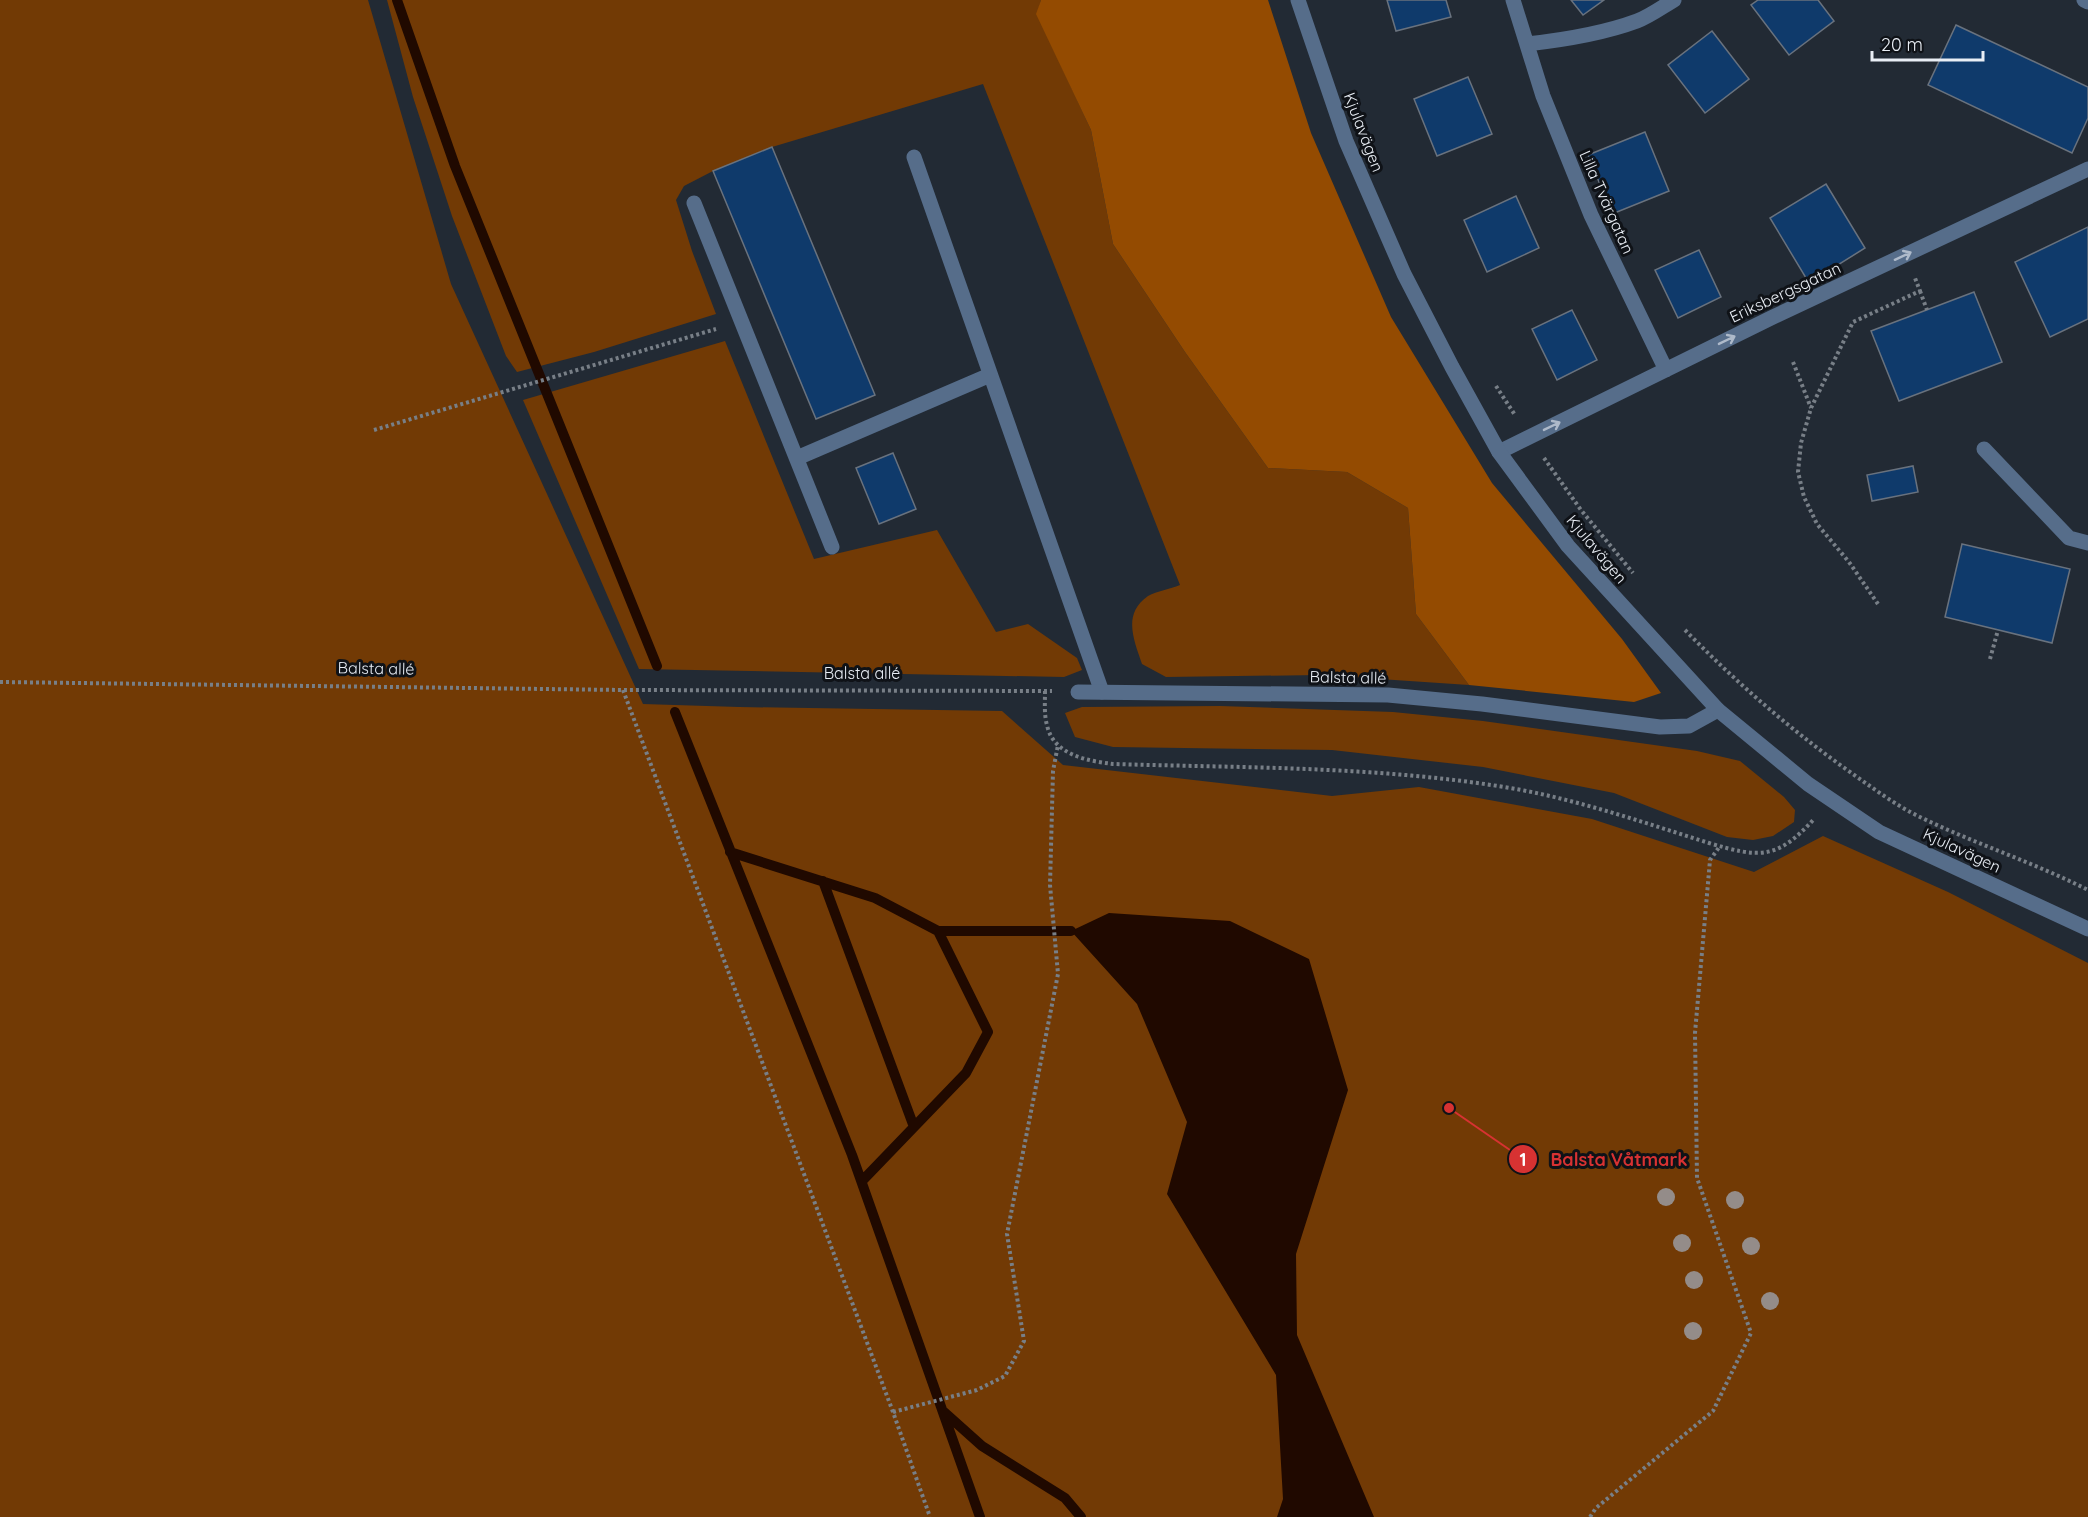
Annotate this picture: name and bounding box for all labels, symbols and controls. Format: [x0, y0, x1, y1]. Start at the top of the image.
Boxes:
scale bar [1872, 24, 1983, 62]
text: 20 m [1881, 33, 1923, 56]
street label: Kjulavägen [1340, 89, 1388, 175]
street label: Lilla Tvärgatan [1575, 147, 1639, 257]
one-way arrow [1893, 250, 1911, 262]
street label: Eriksbergsgatan [1726, 257, 1844, 327]
one-way arrow [1717, 334, 1735, 345]
one-way arrow [1542, 420, 1560, 431]
street label: Kjulavägen [1563, 511, 1631, 587]
street label: Balsta allé [337, 657, 415, 679]
street label: Balsta allé [824, 663, 900, 683]
street label: Balsta allé [1309, 666, 1387, 688]
street label: Kjulavägen [1920, 823, 2004, 877]
callout: Balsta Våtmark [1508, 1141, 1699, 1177]
text: 1 [1519, 1148, 1527, 1171]
text: Balsta Våtmark [1551, 1148, 1687, 1171]

